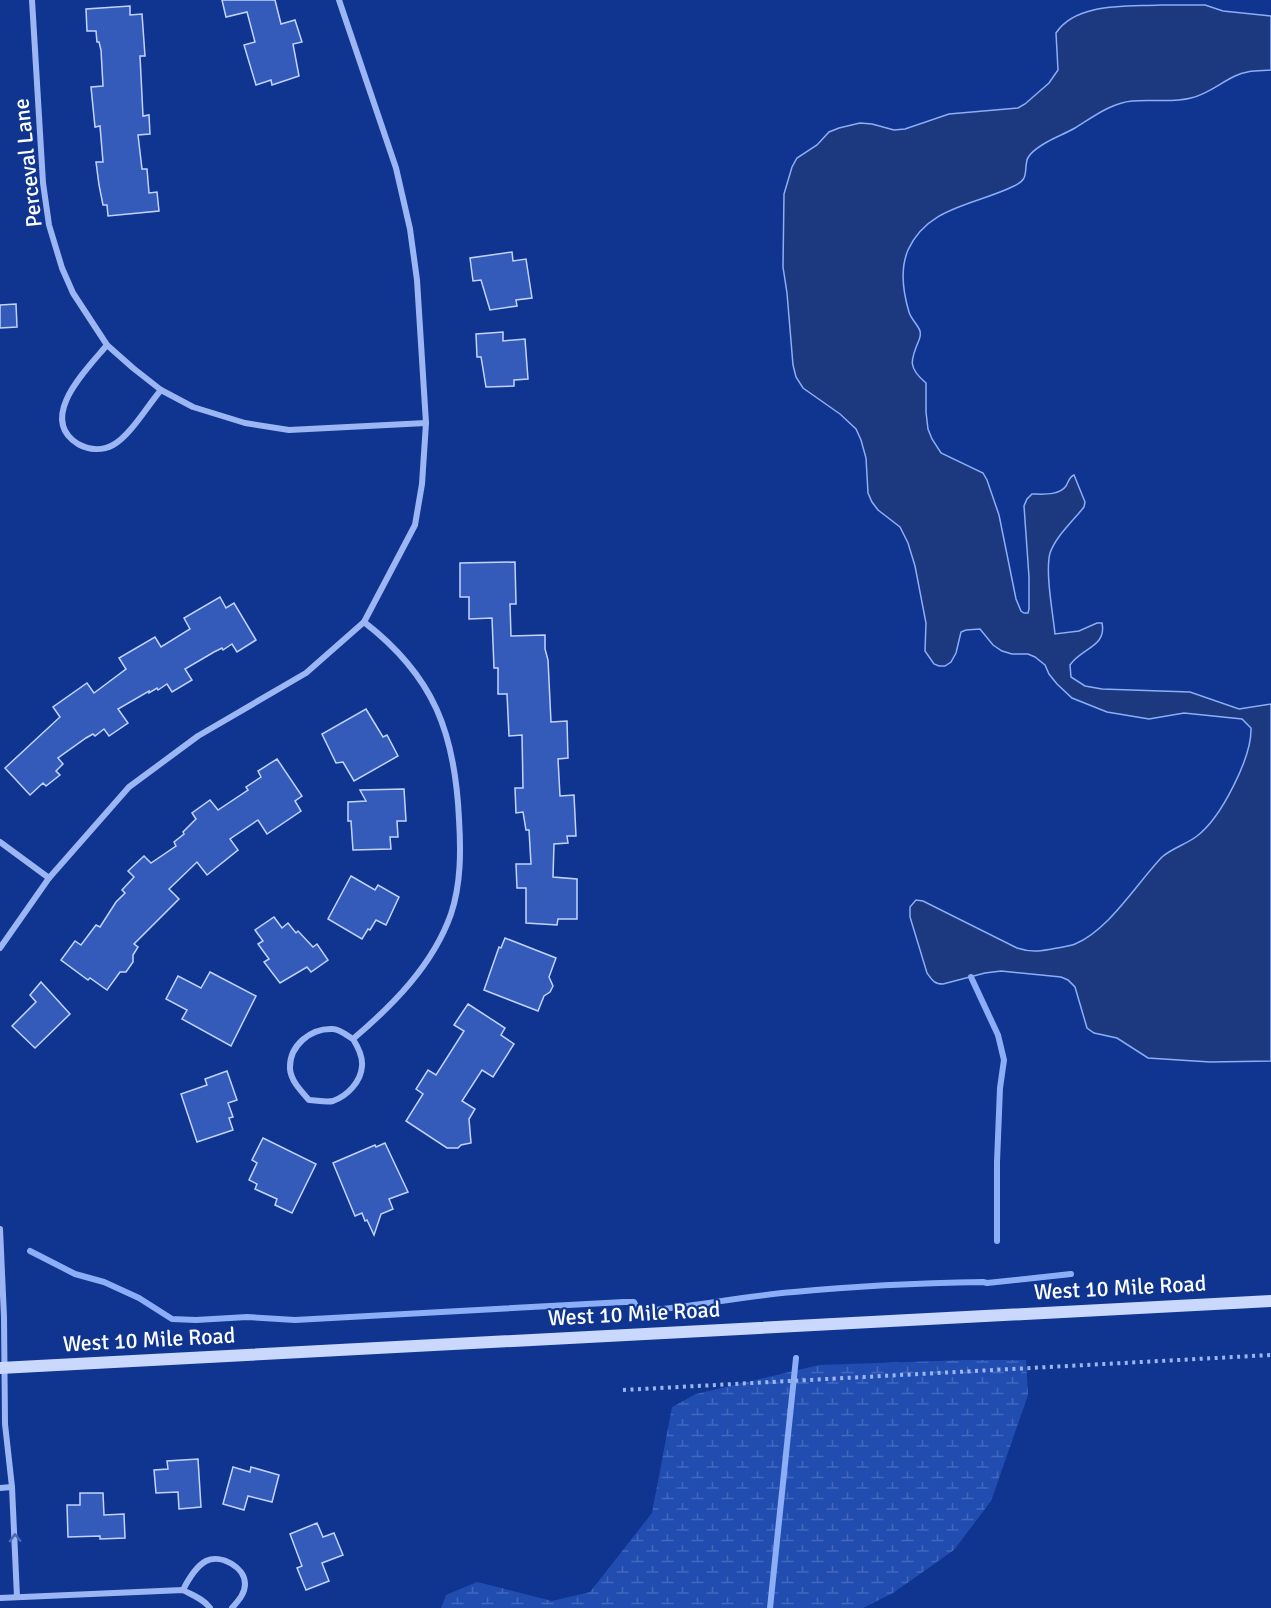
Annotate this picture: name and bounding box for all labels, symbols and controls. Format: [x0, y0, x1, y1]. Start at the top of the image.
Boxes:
street label: Perceval Lane [7, 97, 48, 229]
street label: West 10 Mile Road [1033, 1270, 1207, 1305]
street label: West 10 Mile Road [547, 1296, 721, 1331]
street label: West 10 Mile Road [62, 1322, 236, 1357]
one-way arrow [8, 1534, 21, 1543]

